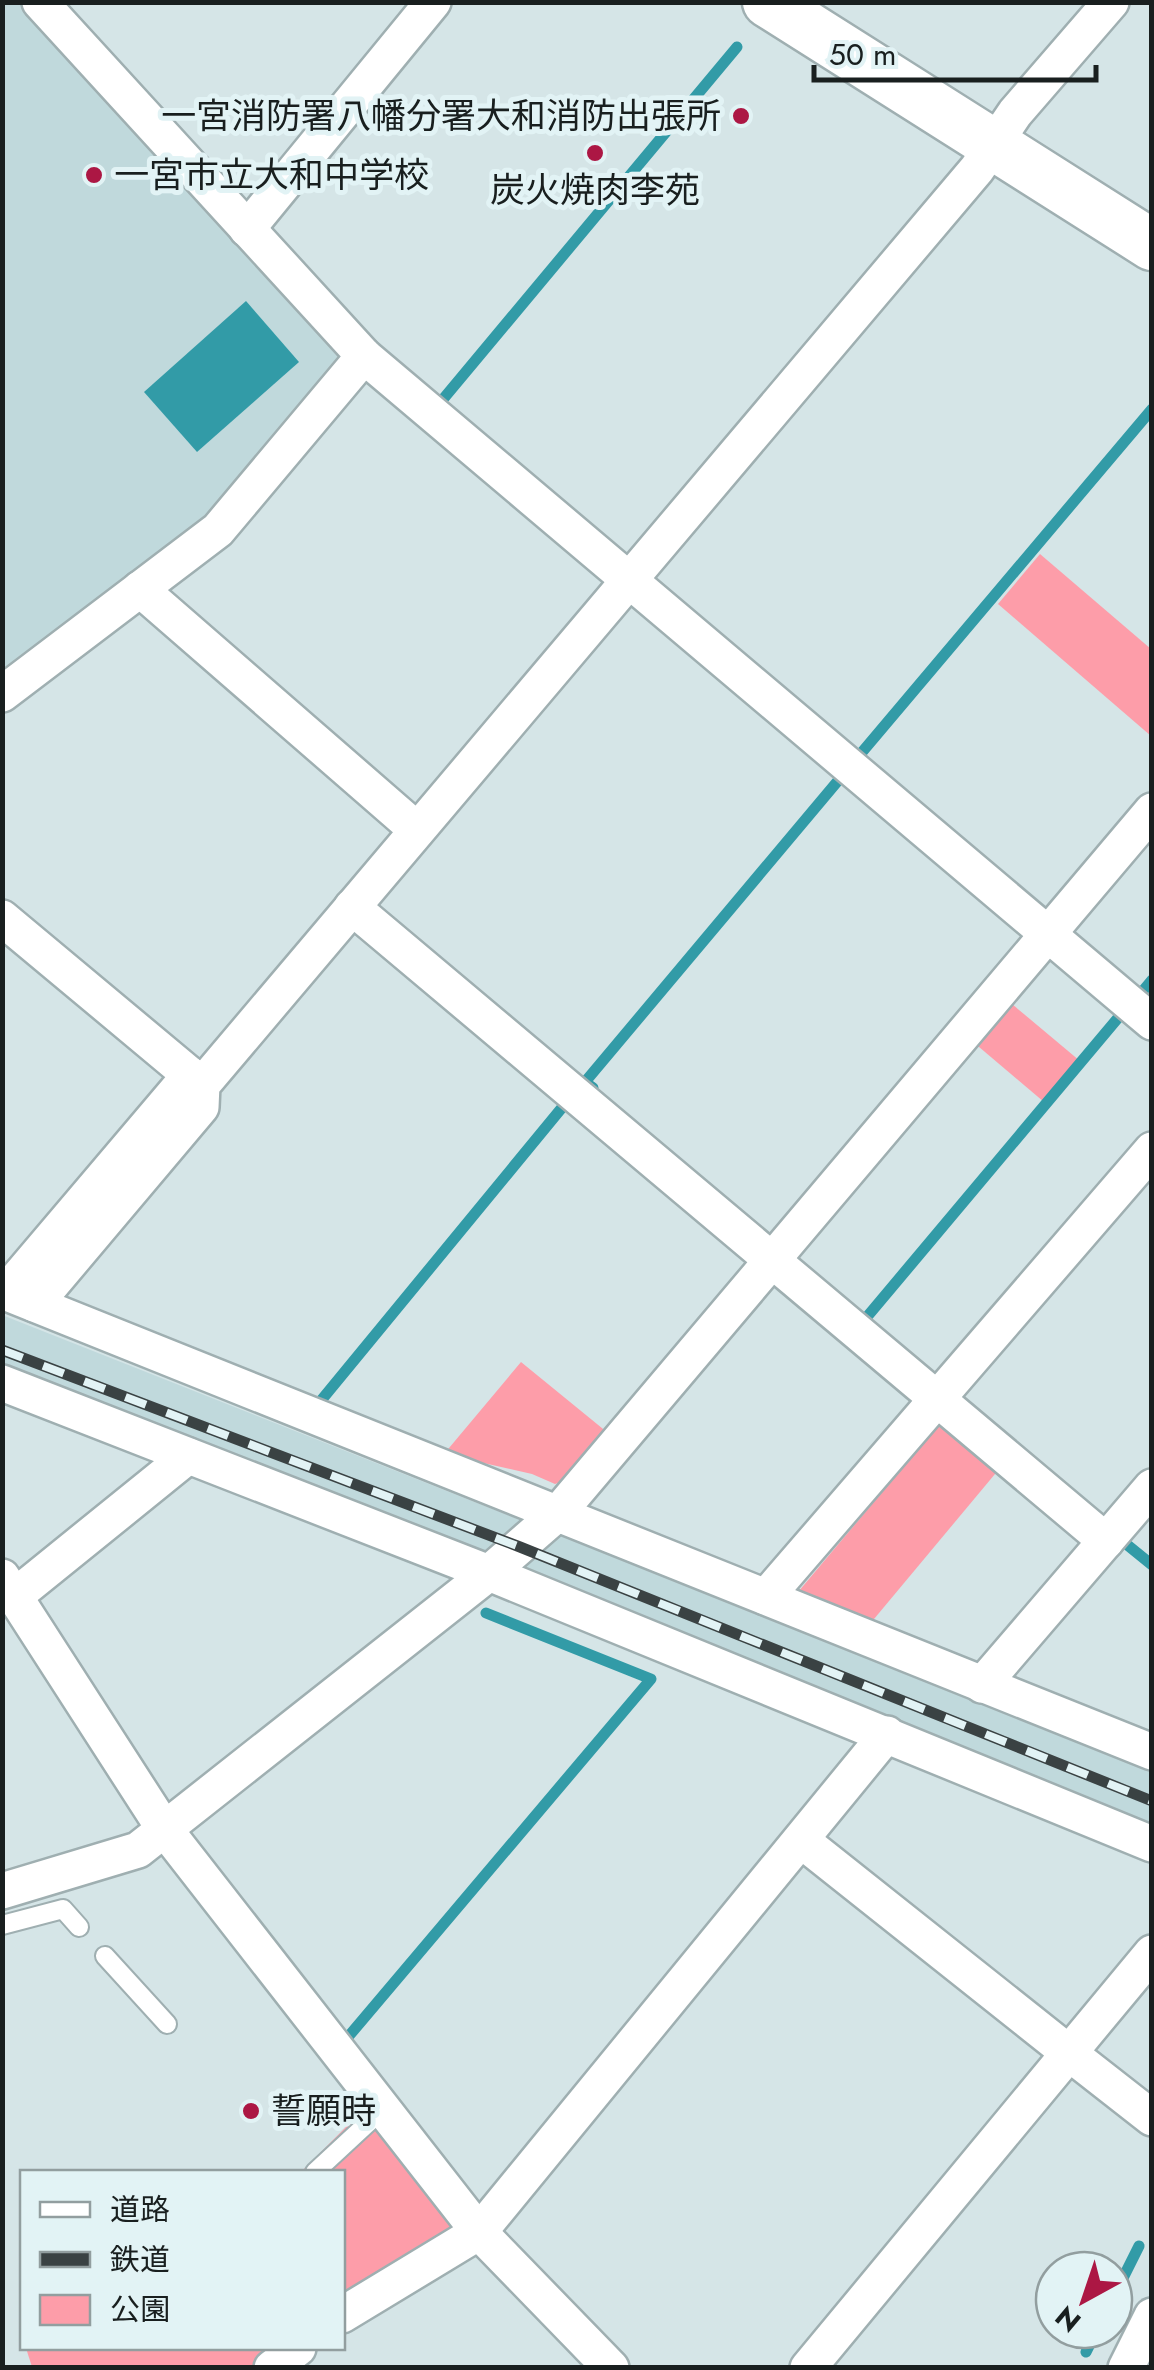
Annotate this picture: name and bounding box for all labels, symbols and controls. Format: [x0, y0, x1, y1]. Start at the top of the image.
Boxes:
scale bar [814, 20, 1096, 82]
text: 50 m [829, 33, 896, 76]
place label: 一宮消防署八幡分署大和消防出張所 [161, 91, 721, 141]
marker: 一宮消防署八幡分署大和消防出張所 [730, 105, 752, 127]
marker: 炭火焼肉李苑 [584, 142, 606, 164]
place label: 一宮市立大和中学校 [114, 150, 429, 200]
marker: 一宮市立大和中学校 [83, 164, 105, 186]
place label: 炭火焼肉李苑 [490, 165, 700, 215]
place label: 誓願時 [271, 2086, 376, 2136]
marker: 誓願時 [240, 2100, 262, 2122]
legend [20, 2170, 345, 2350]
text: 道路 [110, 2188, 170, 2231]
text: 鉄道 [110, 2238, 170, 2281]
north arrow [1034, 2250, 1134, 2350]
text: 公園 [110, 2288, 170, 2331]
text: N [1047, 2296, 1090, 2342]

